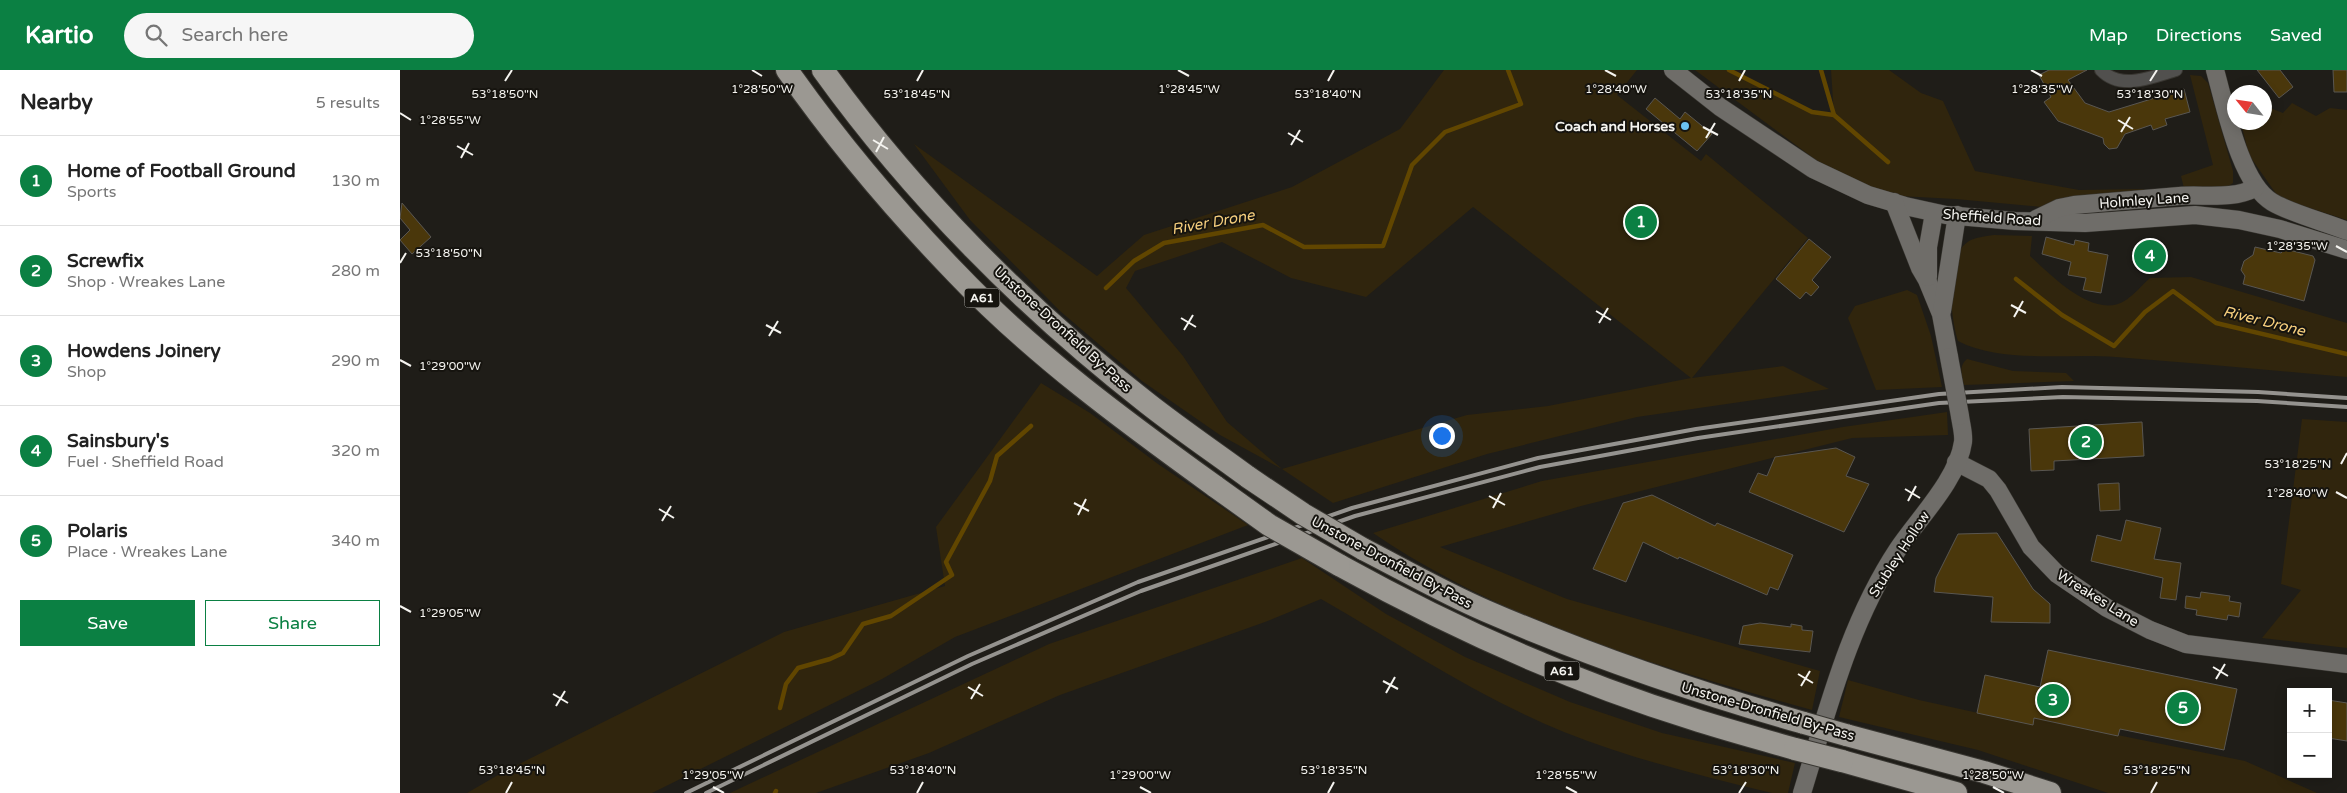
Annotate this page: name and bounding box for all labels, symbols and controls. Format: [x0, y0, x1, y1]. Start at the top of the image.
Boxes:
search box [124, 13, 474, 58]
text: Kartio [25, 21, 94, 50]
icon: search [142, 21, 170, 49]
text: Search here [182, 24, 288, 46]
text: Map [2089, 24, 2128, 46]
text: Directions [2156, 24, 2242, 46]
text: Saved [2270, 24, 2322, 46]
text: 1°28'50"W [731, 82, 793, 96]
text: 1°28'45"W [1158, 82, 1220, 96]
text: 1°28'40"W [1585, 82, 1647, 96]
text: 1°28'35"W [2011, 82, 2073, 96]
north arrow [2227, 85, 2272, 130]
text: 53°18'50"N [472, 87, 539, 101]
text: 53°18'45"N [884, 87, 951, 101]
text: 53°18'40"N [1295, 87, 1362, 101]
text: 53°18'35"N [1706, 87, 1773, 101]
text: 53°18'30"N [2117, 87, 2184, 101]
text: Nearby [20, 90, 93, 115]
text: 5 results [316, 93, 380, 113]
text: 1°28'55"W [419, 113, 481, 127]
place label: Coach and Horses [1555, 118, 1675, 135]
marker: Coach and Horses [1679, 120, 1691, 132]
text: Home of Football Ground [67, 160, 296, 182]
text: 1 [31, 171, 41, 191]
text: 130 m [331, 171, 380, 191]
text: Sports [67, 182, 116, 202]
street label: Holmley Lane [2098, 189, 2190, 212]
pin: 1 [1625, 203, 1657, 241]
water label: River Drone [1170, 206, 1257, 238]
street label: Sheffield Road [1942, 206, 2042, 229]
pin: 4 [2134, 237, 2166, 275]
text: 1°28'35"W [2266, 239, 2328, 253]
text: 53°18'50"N [416, 246, 483, 260]
text: Screwfix [67, 250, 144, 272]
text: 2 [31, 261, 41, 281]
text: 280 m [331, 261, 380, 281]
street label: Unstone-Dronfield By-Pass [990, 263, 1135, 396]
text: Shop · Wreakes Lane [67, 272, 225, 292]
road number: A61 [964, 288, 1000, 308]
water label: River Drone [2221, 302, 2308, 340]
text: Howdens Joinery [67, 340, 221, 362]
text: 3 [31, 351, 41, 371]
text: 290 m [331, 351, 380, 371]
text: 1°29'00"W [419, 359, 481, 373]
text: Shop [67, 362, 106, 382]
your location [1429, 423, 1455, 449]
pin: 2 [2070, 423, 2102, 461]
text: Sainsbury's [67, 430, 169, 452]
text: 4 [31, 441, 41, 461]
text: 320 m [331, 441, 380, 461]
text: Fuel · Sheffield Road [67, 452, 224, 472]
text: 53°18'25"N [2265, 457, 2332, 471]
text: 1°28'40"W [2266, 486, 2328, 500]
street label: Stubley Hollow [1865, 508, 1933, 600]
street label: Unstone-Dronfield By-Pass [1308, 513, 1475, 612]
text: Polaris [67, 520, 128, 542]
text: 5 [31, 531, 41, 551]
text: 340 m [331, 531, 380, 551]
text: Place · Wreakes Lane [67, 542, 227, 562]
street label: Wreakes Lane [2054, 566, 2142, 630]
button: Save [20, 600, 195, 646]
button: Share [205, 600, 380, 646]
text: 1°29'05"W [419, 606, 481, 620]
road number: A61 [1544, 662, 1580, 680]
street label: Unstone-Dronfield By-Pass [1679, 679, 1857, 744]
pin: 3 [2037, 681, 2069, 719]
map controls [2287, 688, 2332, 778]
button: + [2287, 688, 2332, 733]
pin: 5 [2167, 689, 2199, 727]
button: − [2287, 733, 2332, 778]
text: 53°18'45"N [479, 763, 546, 777]
text: 53°18'40"N [890, 763, 957, 777]
text: 53°18'35"N [1301, 763, 1368, 777]
text: 53°18'30"N [1713, 763, 1780, 777]
text: 53°18'25"N [2124, 763, 2191, 777]
text: 1°29'05"W [682, 768, 744, 782]
text: 1°29'00"W [1109, 768, 1171, 782]
text: 1°28'55"W [1535, 768, 1597, 782]
text: 1°28'50"W [1962, 768, 2024, 782]

